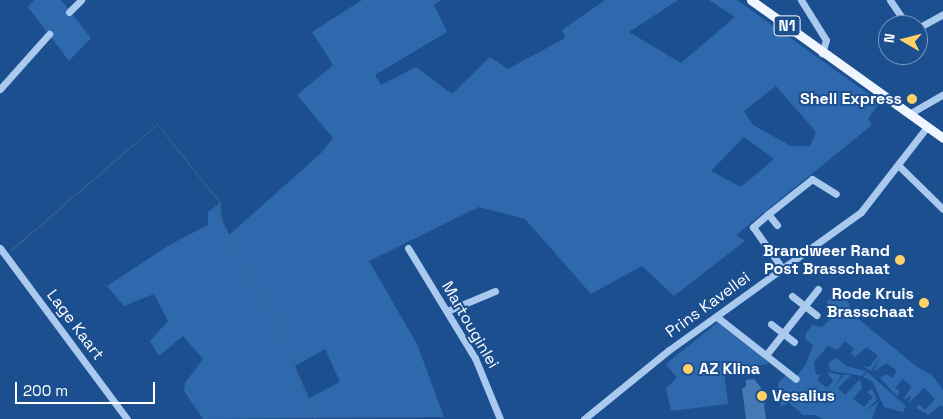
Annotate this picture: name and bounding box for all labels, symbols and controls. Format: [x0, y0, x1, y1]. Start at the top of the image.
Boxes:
road number: N1 [773, 14, 801, 38]
north arrow [878, 15, 928, 65]
text: N [880, 32, 899, 44]
place label: Shell Express [800, 89, 902, 109]
marker: Shell Express [906, 93, 918, 105]
place label: Brandweer Rand Post Brasschaat [763, 241, 890, 279]
marker: Brandweer Rand Post Brasschaat [894, 254, 906, 266]
street label: Prins Kavellei [662, 268, 754, 342]
street label: Martouginlei [437, 278, 503, 372]
place label: Rode Kruis Brasschaat [827, 284, 914, 322]
street label: Lage Kaart [42, 286, 108, 364]
marker: Rode Kruis Brasschaat [918, 297, 930, 309]
place label: AZ Klina [699, 359, 760, 379]
marker: AZ Klina [681, 362, 695, 376]
scale bar [18, 372, 158, 404]
text: 200 m [23, 381, 68, 400]
place label: Vesalius [772, 386, 835, 406]
marker: Vesalius [756, 390, 768, 402]

